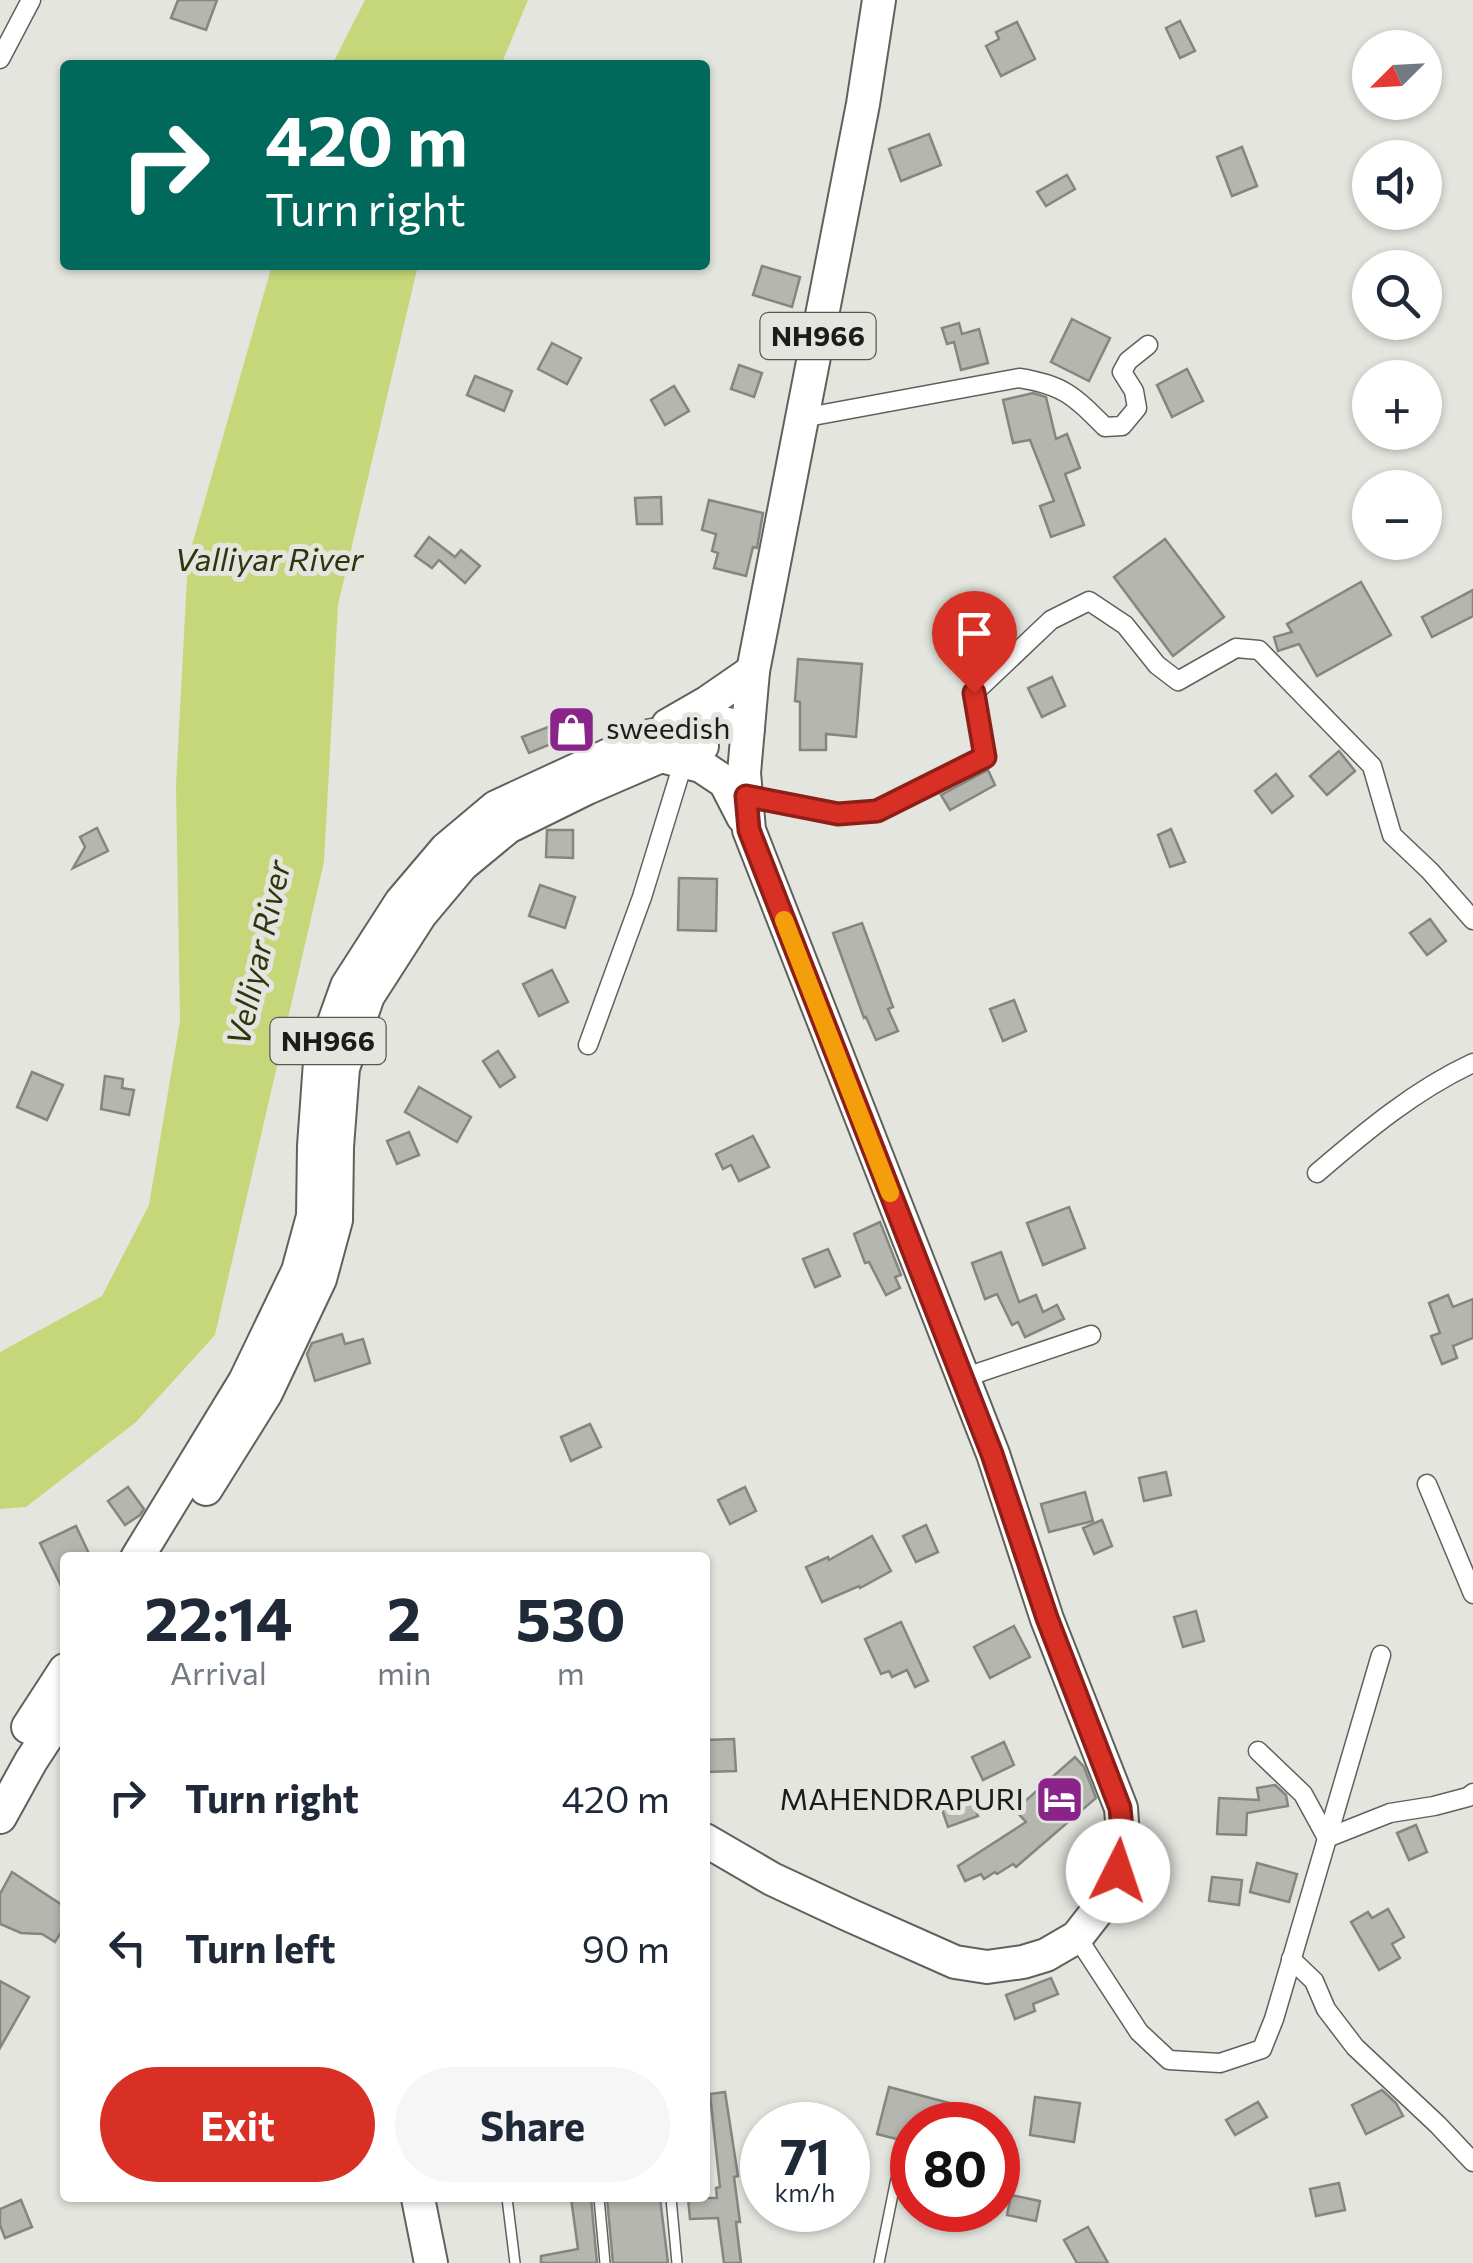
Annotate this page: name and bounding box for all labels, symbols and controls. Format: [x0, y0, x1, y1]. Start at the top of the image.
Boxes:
north arrow [1352, 30, 1442, 120]
map controls [1352, 30, 1442, 560]
text: 420 m [265, 95, 468, 180]
icon: right [100, 100, 230, 230]
button: sound [1352, 140, 1442, 230]
text: Turn right [265, 180, 466, 235]
button: search [1352, 250, 1442, 340]
road number: NH966 [760, 313, 876, 359]
button: + [1352, 360, 1442, 450]
button: − [1352, 470, 1442, 560]
water label: Valliyar River [175, 538, 365, 578]
pin [932, 591, 1017, 694]
icon: arrive [947, 606, 1002, 661]
shop icon: sweedish [545, 703, 597, 755]
place label: sweedish [606, 708, 730, 745]
water label: Velliyar River [216, 855, 298, 1049]
road number: NH966 [270, 1018, 386, 1064]
text: 22:14 [144, 1580, 293, 1653]
text: 2 [387, 1580, 421, 1653]
text: 530 [516, 1580, 626, 1653]
text: Arrival [170, 1652, 267, 1692]
text: min [377, 1652, 431, 1692]
text: m [557, 1652, 585, 1692]
icon: right [100, 1770, 155, 1825]
text: Turn right [185, 1774, 359, 1821]
text: 420 m [562, 1774, 670, 1821]
hotel icon: MAHENDRAPURI [1033, 1774, 1085, 1826]
place label: MAHENDRAPURI [780, 1779, 1024, 1816]
position arrow [1066, 1819, 1170, 1923]
icon: left [100, 1920, 155, 1975]
text: Turn left [185, 1924, 336, 1971]
text: 90 m [582, 1924, 670, 1971]
button: Exit [100, 2067, 375, 2182]
button: Share [395, 2067, 670, 2182]
speed limit sign: 80 [890, 2102, 1020, 2232]
text: 71 [780, 2124, 830, 2185]
text: km/h [775, 2177, 835, 2207]

